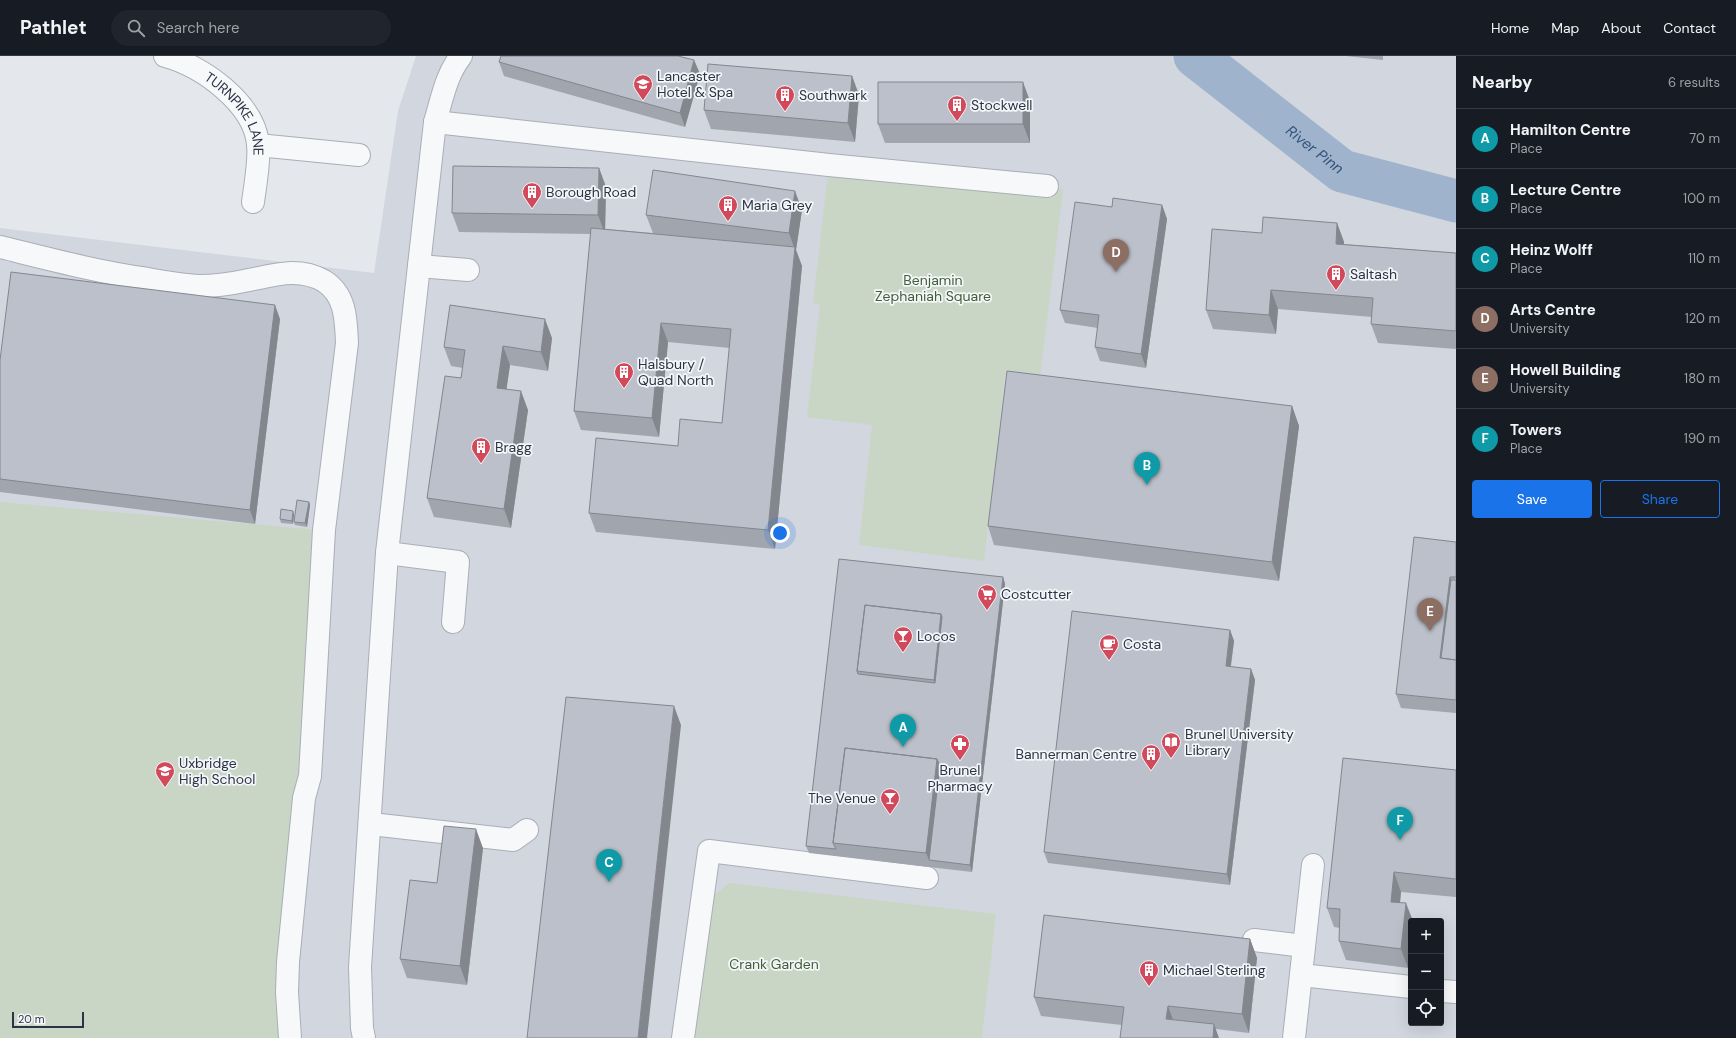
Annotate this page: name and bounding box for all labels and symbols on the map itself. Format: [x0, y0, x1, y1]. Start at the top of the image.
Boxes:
place label: Lancaster Hotel & Spa [657, 67, 733, 101]
street label: TURNPIKE LANE [201, 68, 267, 156]
school or university icon: Lancaster Hotel & Spa [632, 73, 654, 101]
building icon: Southwark [774, 84, 796, 112]
place label: Southwark [799, 86, 867, 104]
building icon: Stockwell [946, 94, 968, 122]
place label: Stockwell [971, 96, 1032, 114]
water label: River Pinn [1282, 121, 1348, 179]
building icon: Borough Road [521, 181, 543, 209]
place label: Borough Road [546, 183, 636, 201]
building icon: Maria Grey [717, 194, 739, 222]
place label: Maria Grey [742, 196, 812, 214]
pin: D [1103, 239, 1129, 272]
building icon: Saltash [1325, 263, 1347, 291]
place label: Saltash [1350, 265, 1397, 283]
park label: Benjamin Zephaniah Square [875, 271, 991, 305]
place label: Halsbury / Quad North [638, 355, 714, 389]
building icon: Halsbury / Quad North [613, 361, 635, 389]
building icon: Bragg [470, 436, 492, 464]
place label: Bragg [495, 438, 532, 456]
pin: B [1134, 452, 1160, 485]
your location [770, 523, 790, 543]
supermarket icon: Costcutter [976, 583, 998, 611]
place label: Costcutter [1001, 585, 1071, 603]
pin: E [1417, 598, 1443, 631]
bar icon: Locos [892, 625, 914, 653]
place label: Locos [917, 627, 956, 645]
cafe icon: Costa [1098, 633, 1120, 661]
place label: Costa [1123, 635, 1161, 653]
pin: A [890, 714, 916, 747]
place label: Brunel University Library [1185, 725, 1294, 759]
library icon: Brunel University Library [1160, 731, 1182, 759]
pharmacy icon: Brunel Pharmacy [949, 733, 971, 761]
building icon: Bannerman Centre [1140, 743, 1162, 771]
place label: Bannerman Centre [1016, 745, 1137, 763]
place label: Uxbridge High School [179, 754, 255, 788]
school or university icon: Uxbridge High School [154, 760, 176, 788]
place label: Brunel Pharmacy [928, 761, 993, 795]
bar icon: The Venue [879, 787, 901, 815]
place label: The Venue [808, 789, 876, 807]
pin: F [1387, 807, 1413, 840]
pin: C [596, 849, 622, 882]
park label: Crank Garden [729, 955, 819, 973]
building icon: Michael Sterling [1138, 959, 1160, 987]
place label: Michael Sterling [1163, 961, 1266, 979]
scale bar [12, 1010, 84, 1029]

